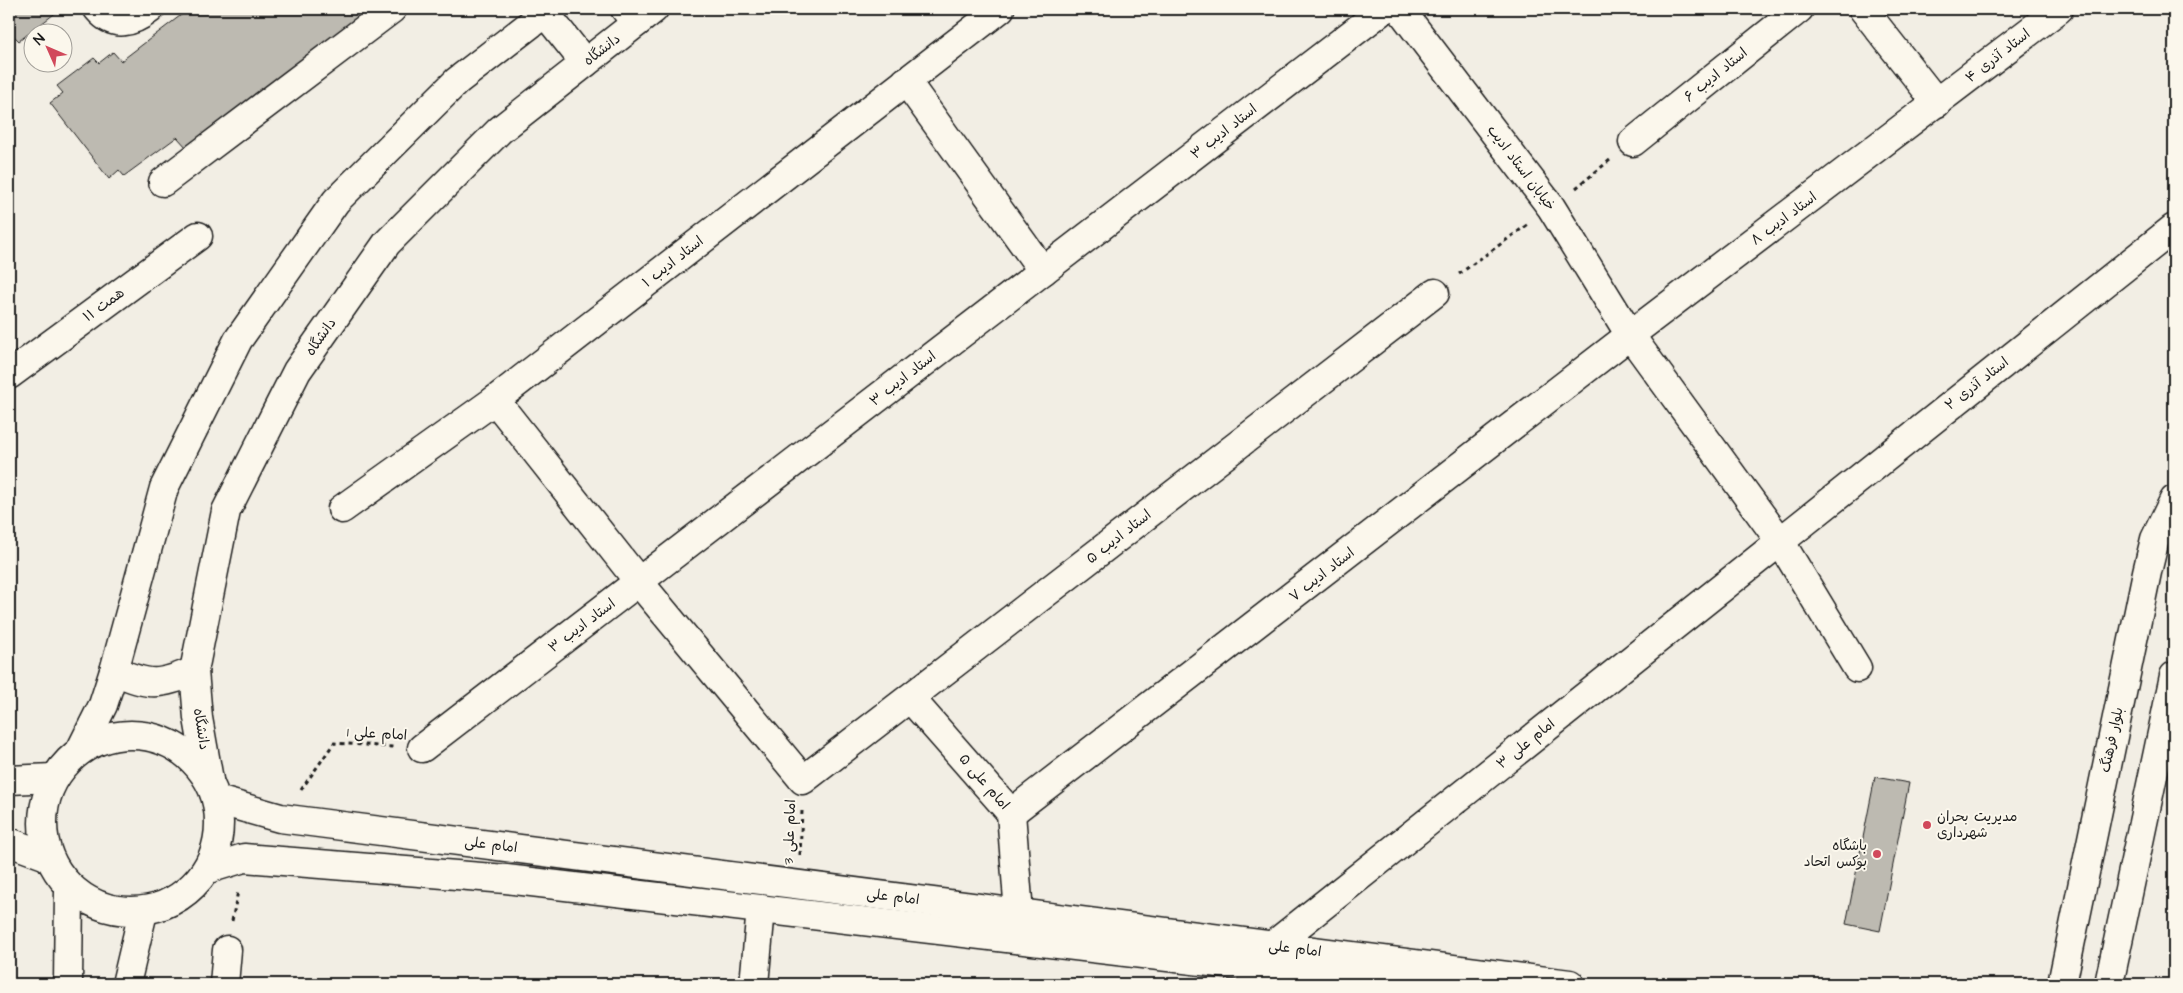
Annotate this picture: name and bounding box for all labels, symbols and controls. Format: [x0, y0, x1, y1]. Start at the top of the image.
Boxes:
north arrow [22, 22, 72, 72]
street label: استاد آذری ۴ [1961, 24, 2035, 88]
text: N [29, 29, 50, 50]
street label: دانشگاه [579, 29, 625, 71]
street label: استاد ادیب ۶ [1680, 43, 1752, 107]
street label: استاد ادیب ۳ [1187, 100, 1261, 164]
street label: خیابان استاد ادیب [1482, 121, 1560, 215]
street label: استاد ادیب ۸ [1747, 188, 1821, 250]
street label: استاد ادیب ۱ [638, 232, 708, 292]
street label: همت ۱۱ [79, 283, 129, 327]
street label: دانشگاه [301, 314, 341, 360]
street label: استاد ادیب ۳ [866, 347, 940, 411]
street label: استاد آذری ۲ [1941, 353, 2013, 415]
street label: استاد ادیب ۵ [1082, 505, 1156, 569]
street label: استاد ادیب ۷ [1285, 543, 1359, 607]
street label: استاد ادیب ۳ [544, 594, 620, 658]
street label: بلوار فرهنگ [2095, 705, 2129, 775]
street label: دانشگاه [188, 707, 214, 751]
street label: امام علی ۳ [1492, 714, 1560, 774]
street label: امام علی 1 [346, 722, 408, 746]
street label: امام علی ۵ [954, 750, 1014, 814]
street label: امام علی 3 [779, 799, 801, 865]
place label: مدیریت بحران شهرداری [1937, 807, 2017, 843]
marker: مدیریت بحران شهرداری [1921, 819, 1933, 831]
street label: امام علی [463, 832, 519, 858]
place label: باشگاه بوکس اتحاد [1804, 836, 1867, 872]
marker: باشگاه بوکس اتحاد [1871, 848, 1883, 860]
street label: امام علی [865, 884, 921, 910]
street label: امام علی [1267, 936, 1323, 962]

